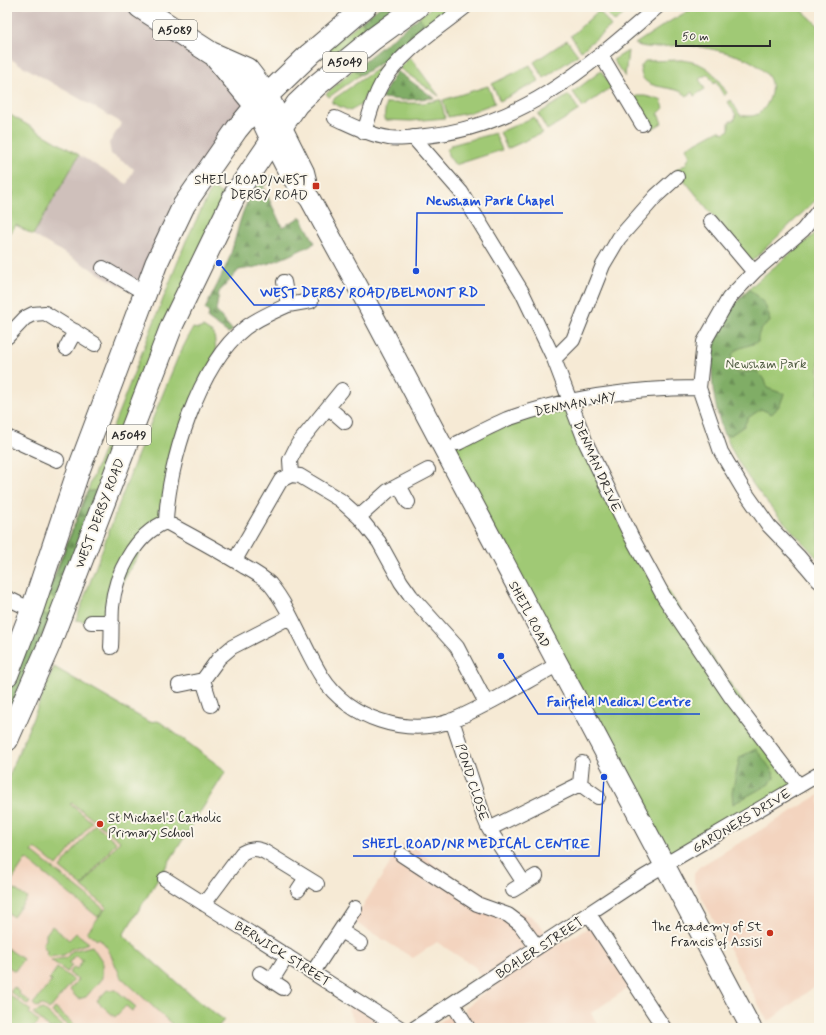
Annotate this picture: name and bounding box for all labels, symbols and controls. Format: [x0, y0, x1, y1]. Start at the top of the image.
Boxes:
road number: A5089 [153, 20, 197, 40]
scale bar [676, 22, 770, 48]
text: 50 m [682, 29, 709, 45]
road number: A5049 [323, 52, 367, 72]
place label: SHEIL ROAD/WEST DERBY ROAD [194, 172, 308, 204]
marker: SHEIL ROAD/WEST DERBY ROAD [311, 181, 321, 191]
callout: Newsham Park Chapel [417, 187, 563, 213]
text: Newsham Park Chapel [426, 192, 555, 210]
callout: WEST DERBY ROAD/BELMONT RD [254, 279, 485, 305]
text: WEST DERBY ROAD/BELMONT RD [259, 284, 478, 302]
park label: Newsham Park [725, 356, 807, 373]
street label: DENMAN WAY [533, 388, 617, 421]
street label: DENMAN DRIVE [569, 418, 624, 515]
road number: A5049 [107, 425, 151, 445]
street label: WEST DERBY ROAD [72, 456, 129, 571]
street label: SHEIL ROAD [504, 578, 553, 651]
callout: Fairfield Medical Centre [538, 688, 700, 714]
text: Fairfield Medical Centre [547, 693, 691, 711]
street label: POND CLOSE [451, 742, 492, 823]
street label: GARDNERS DRIVE [689, 785, 794, 857]
place label: St Michael's Catholic Primary School [108, 810, 221, 842]
marker: St Michael's Catholic Primary School [95, 819, 105, 829]
callout: SHEIL ROAD/NR MEDICAL CENTRE [353, 830, 599, 856]
text: SHEIL ROAD/NR MEDICAL CENTRE [362, 835, 590, 853]
street label: BOALER STREET [493, 913, 587, 983]
street label: BERWICK STREET [231, 918, 334, 991]
place label: The Academy of St Francis of Assisi [652, 919, 762, 951]
marker: The Academy of St Francis of Assisi [765, 928, 775, 938]

